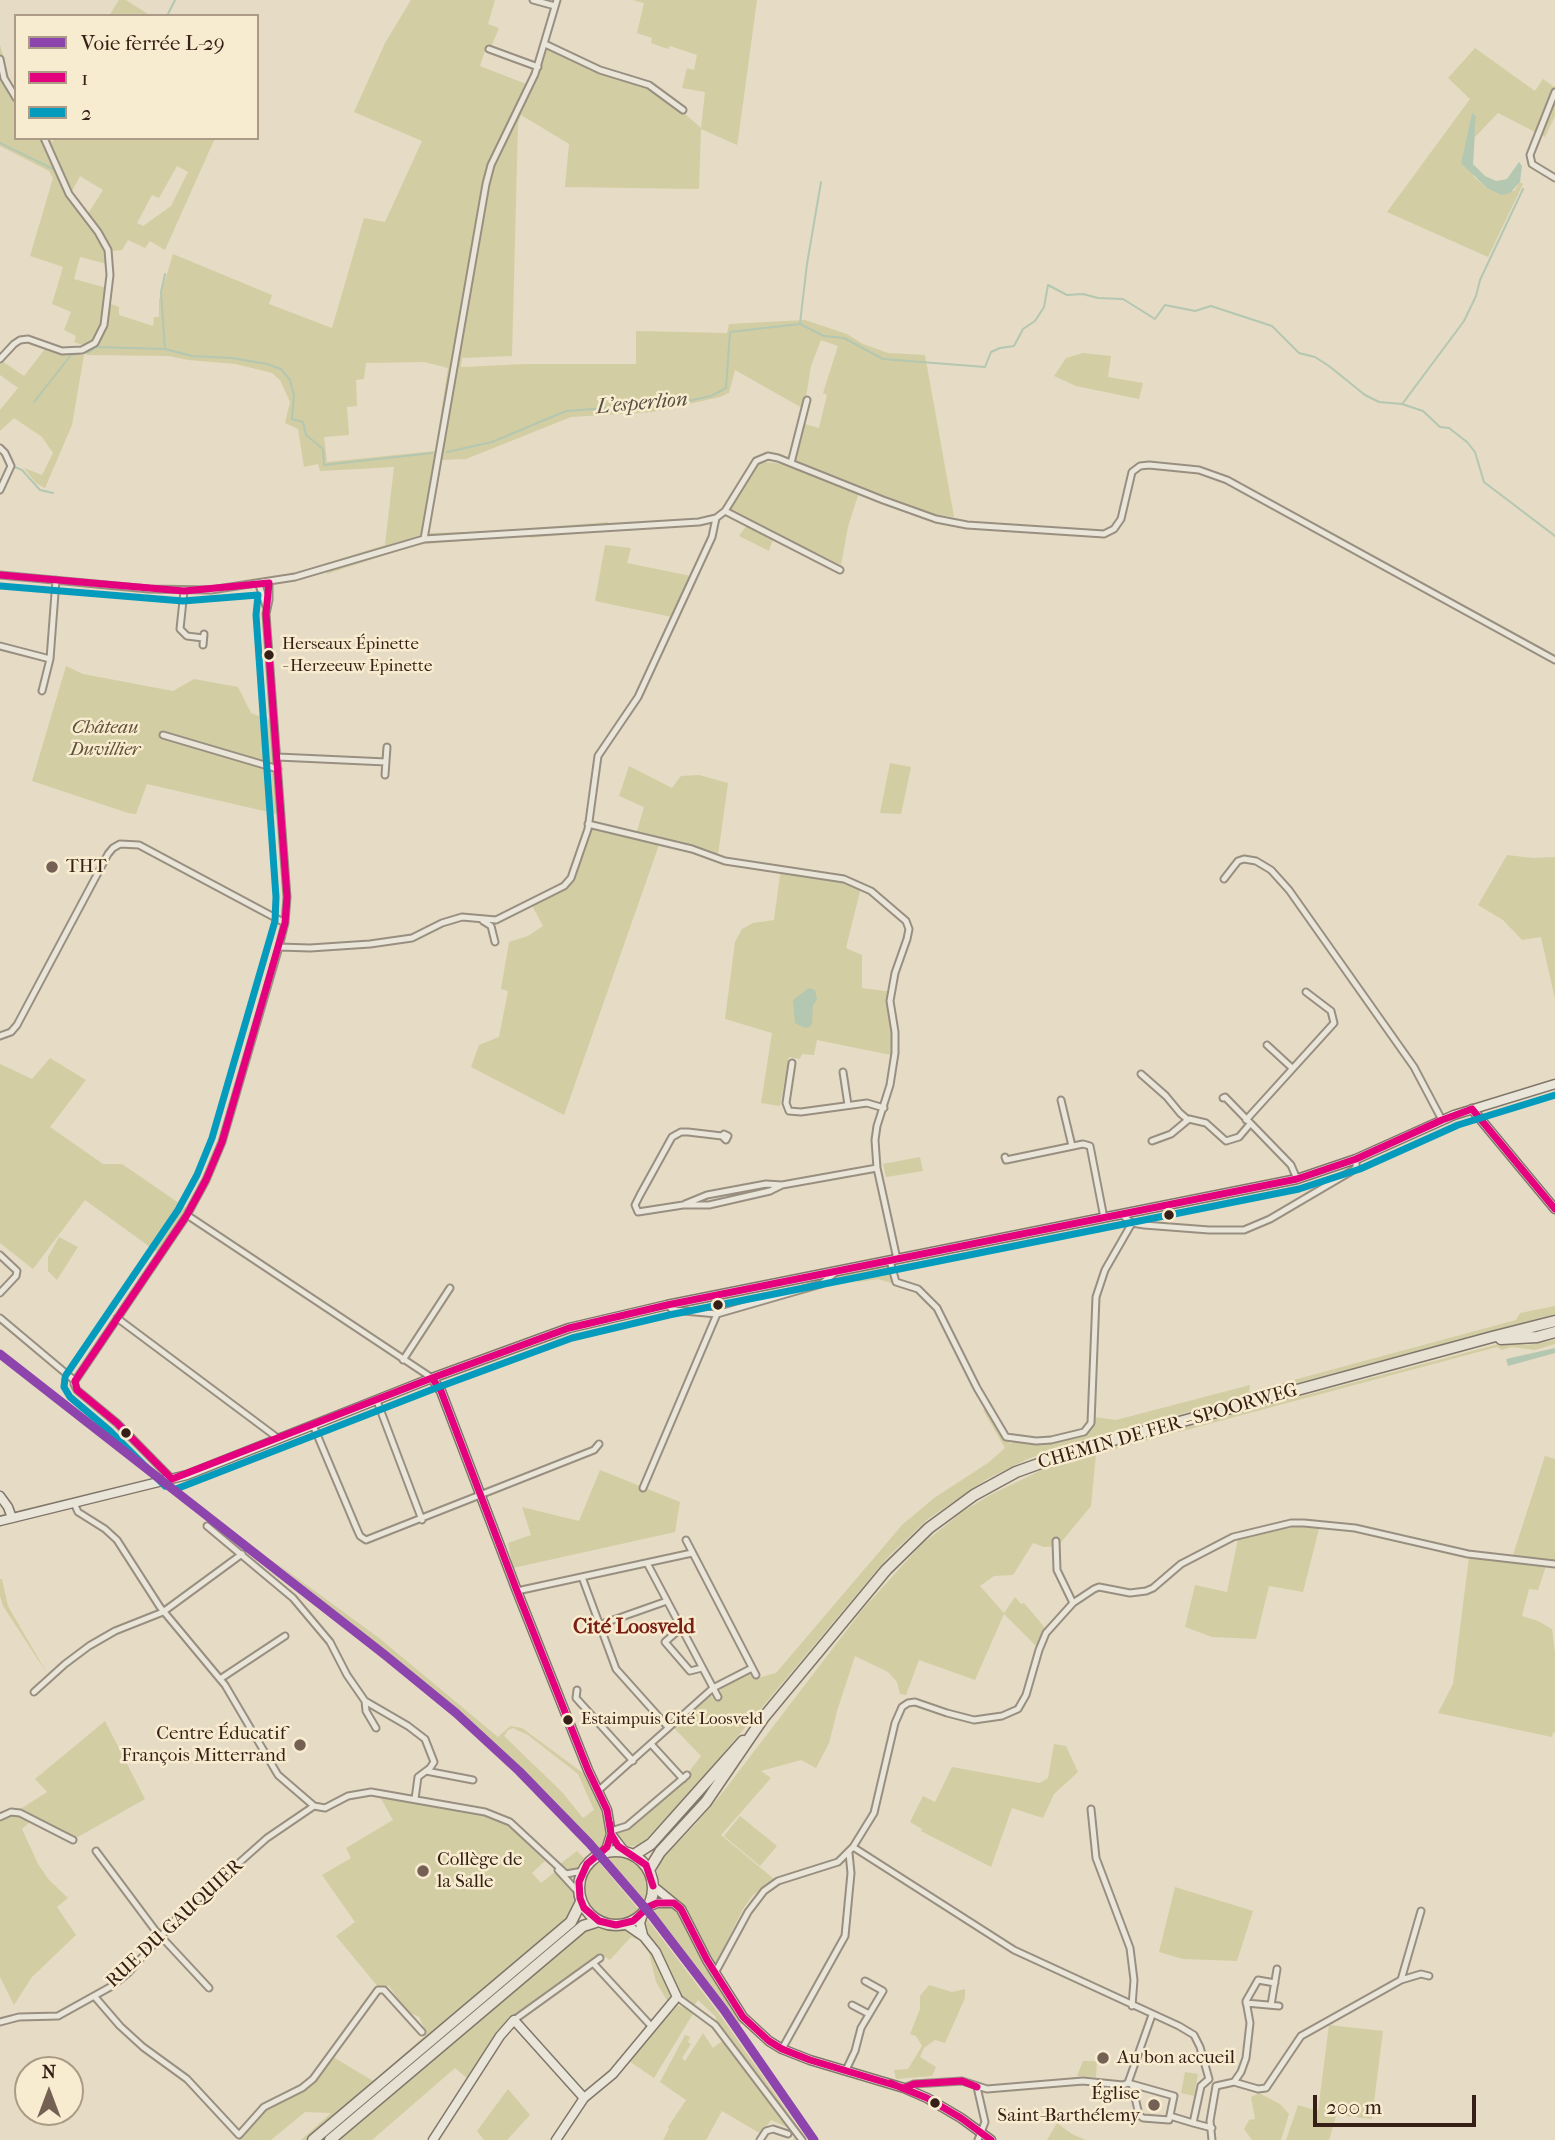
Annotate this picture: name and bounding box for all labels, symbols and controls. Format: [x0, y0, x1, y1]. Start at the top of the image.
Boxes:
legend [14, 14, 259, 140]
text: Voie ferrée L-29 [81, 31, 225, 55]
text: 1 [81, 66, 89, 90]
text: 2 [81, 101, 92, 125]
water label: L'esperlion [595, 387, 689, 421]
place label: Herseaux Épinette - Herzeeuw Epinette [282, 635, 432, 675]
marker: Herseaux Épinette - Herzeeuw Epinette [262, 648, 276, 662]
park label: Château Duvillier [70, 717, 140, 761]
place label: THT [66, 856, 107, 878]
marker: THT [44, 859, 60, 875]
unlabelled marker [1162, 1208, 1176, 1222]
unlabelled marker [711, 1298, 725, 1312]
street label: CHEMIN DE FER - SPOORWEG [1036, 1379, 1300, 1475]
unlabelled marker [119, 1426, 133, 1440]
district label: Cité Loosveld [573, 1615, 695, 1641]
place label: Estaimpuis Cité Loosveld [581, 1710, 763, 1730]
marker: Estaimpuis Cité Loosveld [561, 1713, 575, 1727]
place label: Centre Éducatif François Mitterrand [121, 1723, 286, 1767]
marker: Centre Éducatif François Mitterrand [292, 1737, 308, 1753]
place label: Collège de la Salle [437, 1849, 522, 1893]
street label: RUE DU GAUQUIER [102, 1855, 248, 1993]
marker: Collège de la Salle [415, 1863, 431, 1879]
place label: Au bon accueil [1117, 2047, 1235, 2069]
marker: Au bon accueil [1095, 2050, 1111, 2066]
north arrow [14, 2056, 84, 2126]
text: N [42, 2061, 56, 2083]
scale bar [1317, 2080, 1480, 2124]
place label: Église Saint-Barthélemy [997, 2083, 1140, 2127]
text: 200 m [1326, 2095, 1382, 2119]
unlabelled marker [928, 2096, 942, 2110]
marker: Église Saint-Barthélemy [1146, 2097, 1162, 2113]

